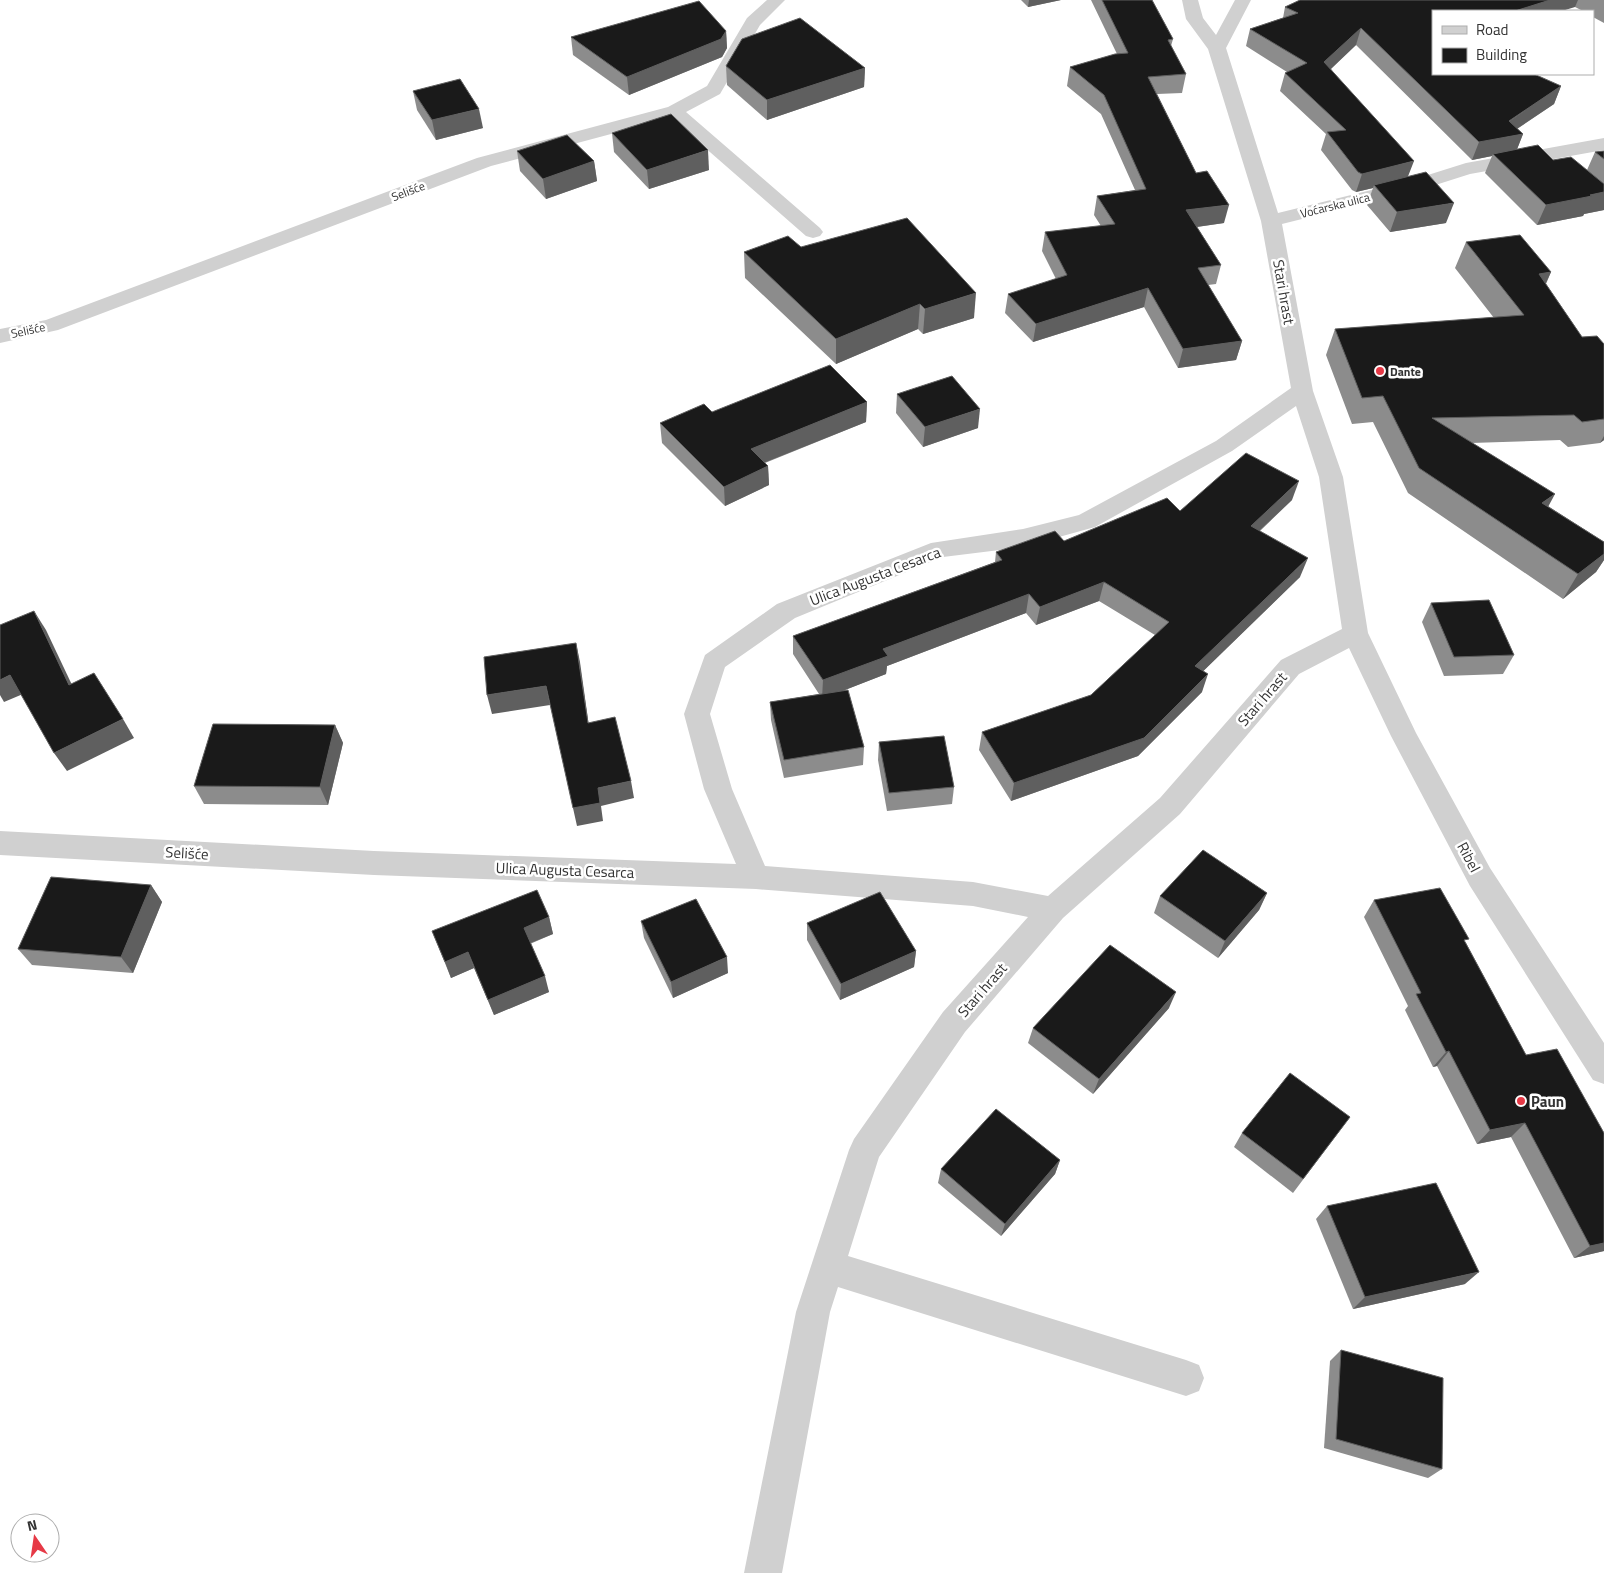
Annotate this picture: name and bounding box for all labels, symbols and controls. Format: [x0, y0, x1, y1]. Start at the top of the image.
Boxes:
legend [1432, 10, 1594, 75]
text: Road [1476, 18, 1508, 41]
text: Building [1476, 43, 1527, 66]
street label: Selišće [388, 176, 428, 206]
street label: Voćarska ulica [1298, 187, 1372, 223]
street label: Stari hrast [1267, 258, 1301, 327]
street label: Selišće [9, 317, 47, 343]
place label: Dante [1390, 362, 1421, 381]
marker: Dante [1374, 365, 1386, 377]
street label: Ulica Augusta Cesarca [806, 540, 944, 612]
street label: Stari hrast [1232, 666, 1293, 731]
street label: Ribel [1451, 838, 1487, 876]
street label: Selišće [165, 840, 209, 866]
street label: Ulica Augusta Cesarca [495, 856, 635, 884]
street label: Stari hrast [952, 957, 1013, 1022]
place label: Paun [1531, 1090, 1564, 1113]
marker: Paun [1515, 1095, 1527, 1107]
north arrow [10, 1513, 60, 1563]
text: N [25, 1514, 39, 1536]

